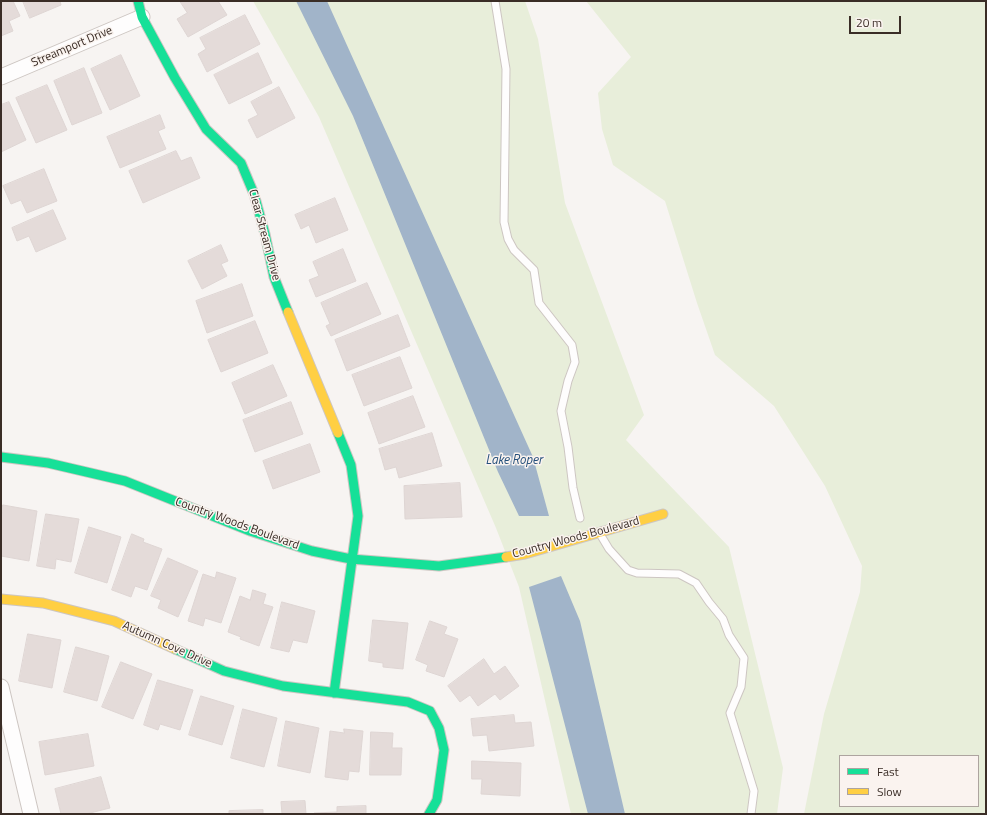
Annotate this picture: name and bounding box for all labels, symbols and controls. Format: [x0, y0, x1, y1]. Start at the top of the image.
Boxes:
scale bar [851, 8, 903, 34]
text: 20 m [856, 13, 882, 32]
street label: Streamport Drive [29, 23, 115, 71]
street label: Clear Stream Drive [245, 188, 283, 282]
water label: Lake Roper [486, 453, 542, 469]
street label: Country Woods Boulevard [173, 495, 301, 553]
street label: Country Woods Boulevard [511, 514, 641, 562]
street label: Autumn Cove Drive [120, 619, 214, 671]
legend [839, 755, 979, 807]
text: Fast [877, 762, 899, 781]
text: Slow [877, 782, 902, 801]

